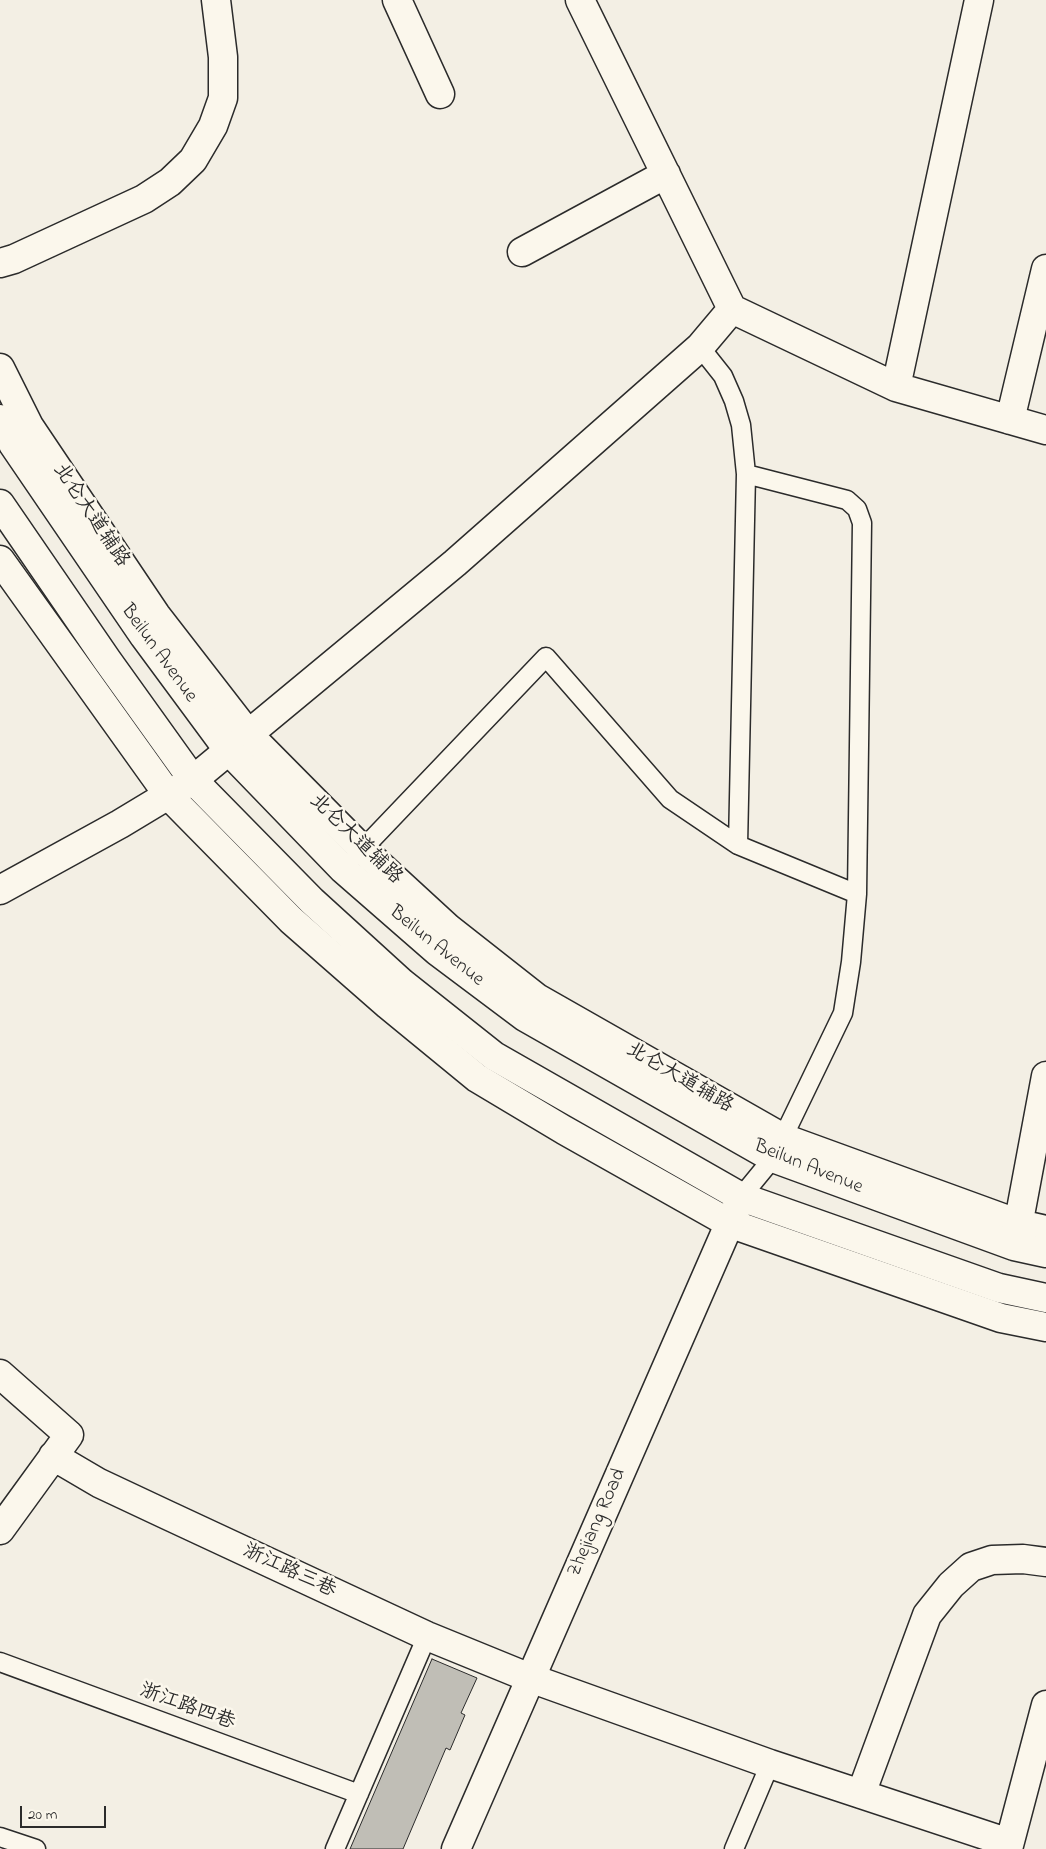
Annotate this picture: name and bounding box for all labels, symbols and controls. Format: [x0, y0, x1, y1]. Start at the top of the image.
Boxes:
street label: 北仑大道辅路 [47, 460, 133, 572]
street label: Beilun Avenue [114, 600, 202, 708]
street label: 北仑大道辅路 [304, 790, 406, 890]
street label: Beilun Avenue [384, 901, 488, 993]
street label: 北仑大道辅路 [621, 1039, 737, 1119]
street label: Beilun Avenue [750, 1135, 866, 1201]
street label: Zhejiang Road [564, 1465, 632, 1581]
street label: 浙江路三巷 [239, 1540, 339, 1604]
street label: 浙江路四巷 [136, 1680, 238, 1736]
scale bar [22, 1796, 109, 1828]
text: 20 m [28, 1804, 57, 1826]

